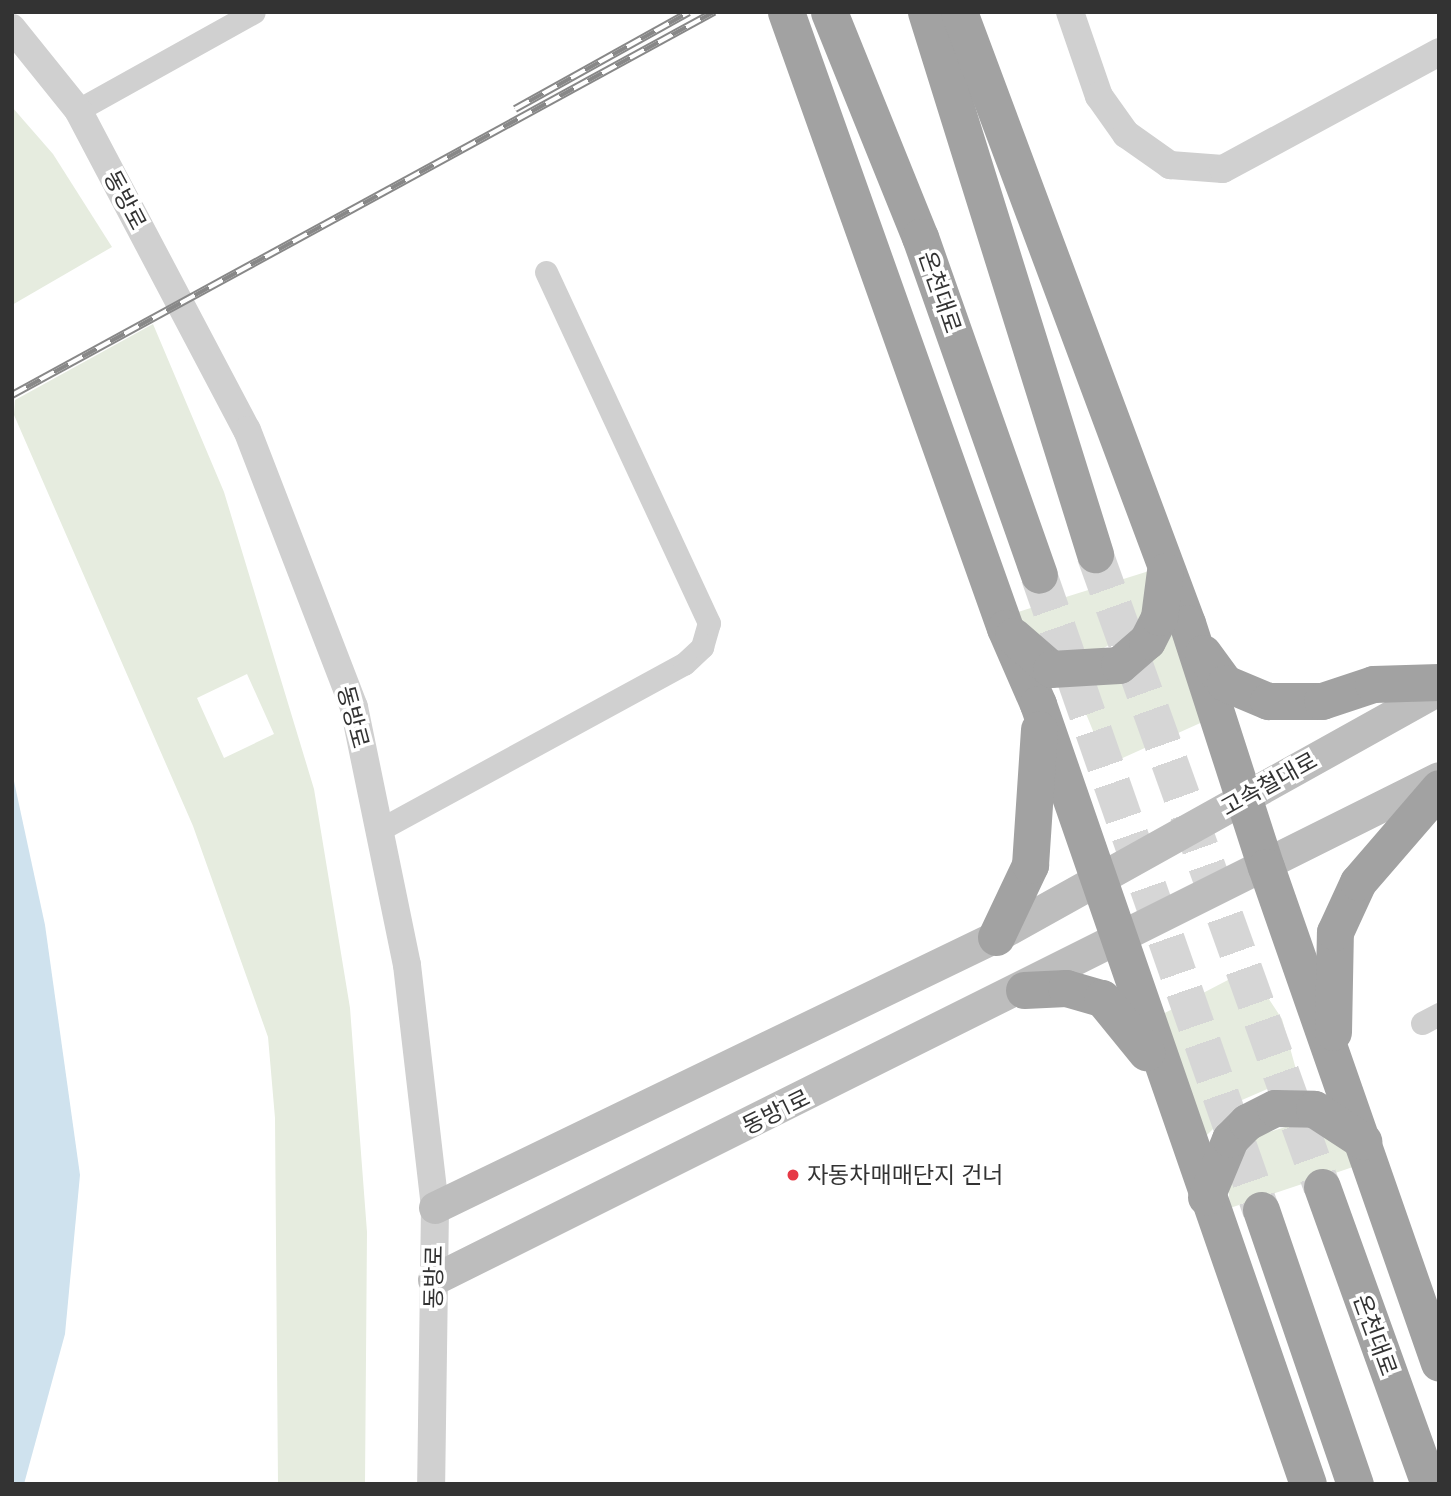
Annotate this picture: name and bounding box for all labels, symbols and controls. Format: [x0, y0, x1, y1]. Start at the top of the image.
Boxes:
street label: 동방로 [98, 165, 152, 235]
street label: 온천대로 [913, 247, 967, 337]
street label: 동방로 [331, 683, 375, 751]
street label: 고속철대로 [1216, 746, 1322, 822]
street label: 동방1로 [738, 1084, 814, 1140]
place label: 자동차매매단지 건너 [807, 1161, 1003, 1189]
marker: 자동차매매단지 건너 [785, 1167, 801, 1183]
street label: 동방로 [420, 1245, 448, 1309]
street label: 온천대로 [1348, 1291, 1402, 1379]

